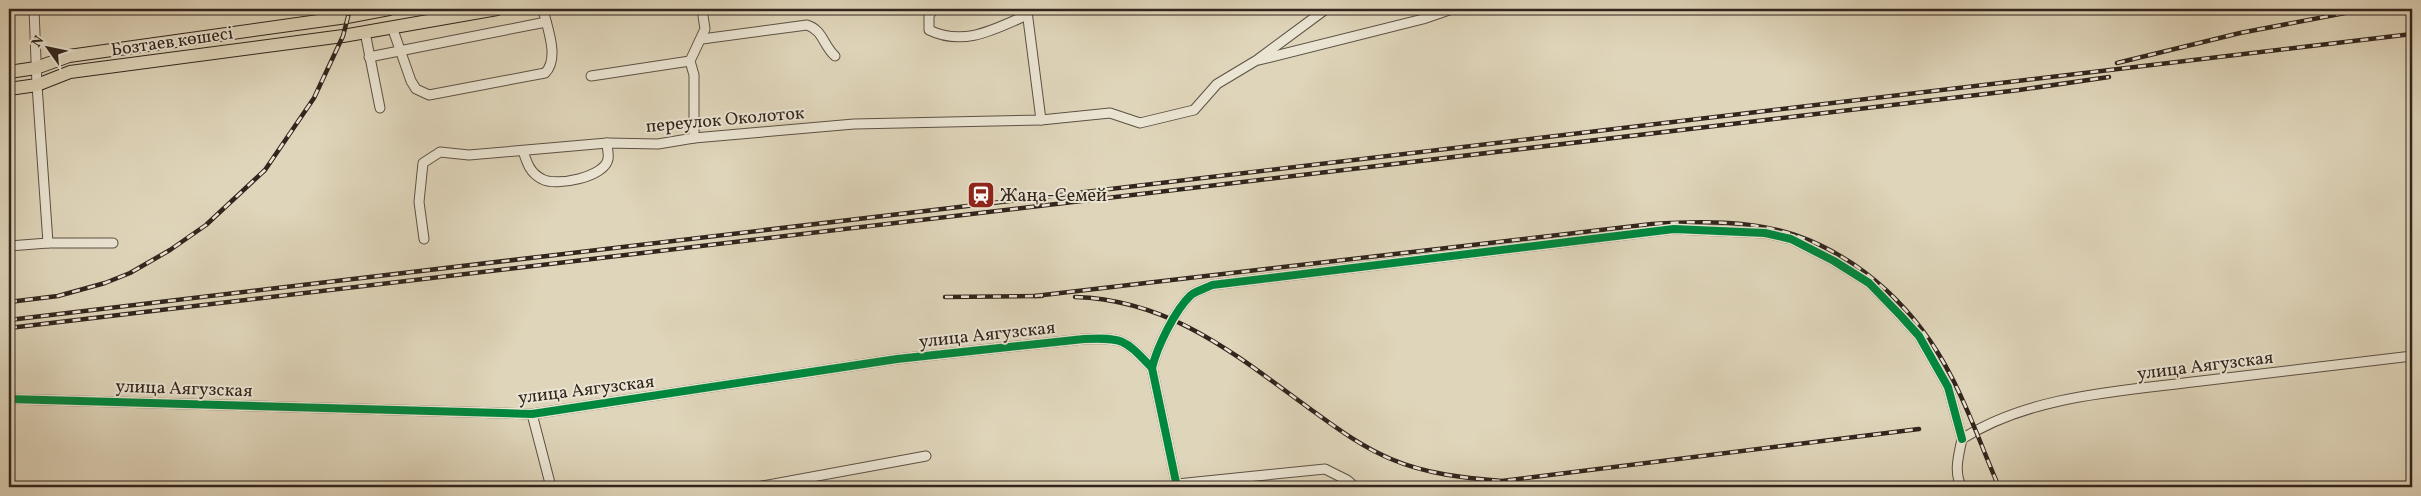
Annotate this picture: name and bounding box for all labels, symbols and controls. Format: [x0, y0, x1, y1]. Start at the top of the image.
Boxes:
north arrow [22, 22, 72, 72]
street label: Бозтаев көшесі [109, 22, 235, 63]
text: N [28, 32, 49, 51]
street label: переулок Околоток [645, 101, 806, 140]
station icon: Жаңа-Семей [966, 180, 996, 210]
place label: Жаңа-Семей [1000, 184, 1107, 209]
street label: улица Аягузская [918, 316, 1057, 355]
street label: улица Аягузская [2136, 346, 2275, 387]
street label: улица Аягузская [517, 370, 656, 411]
street label: улица Аягузская [115, 375, 253, 404]

